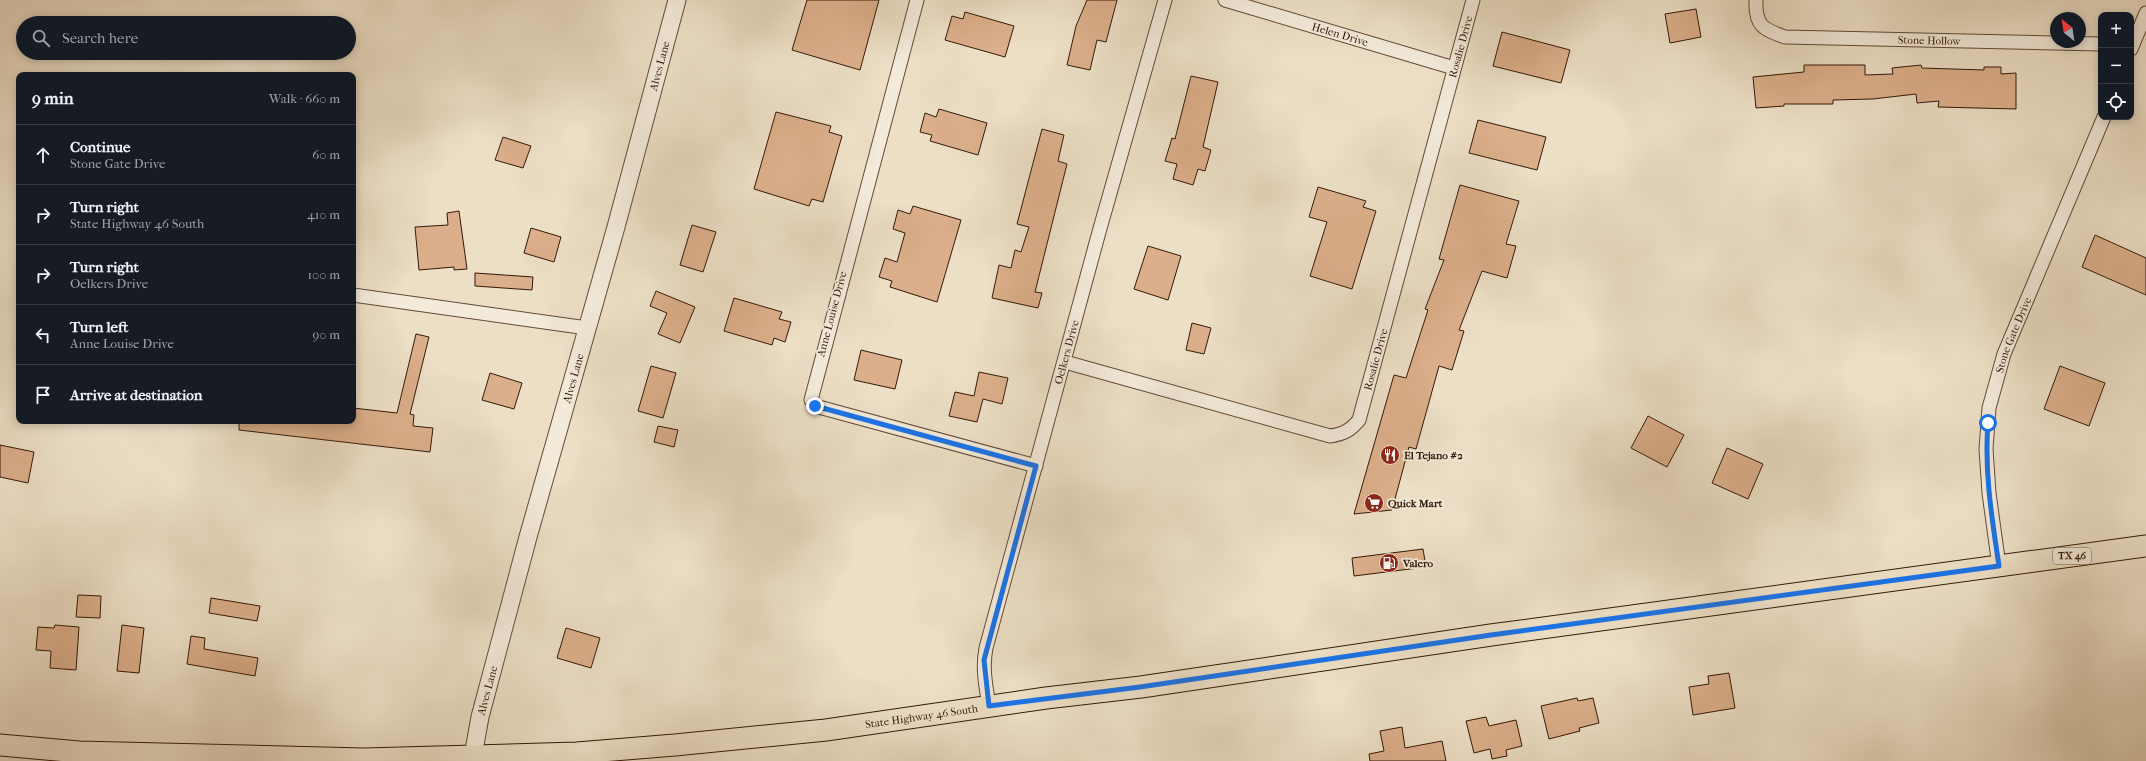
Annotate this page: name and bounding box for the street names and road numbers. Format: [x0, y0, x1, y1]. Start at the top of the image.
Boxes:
street label: Rosalie Drive [1446, 14, 1475, 79]
street label: Helen Drive [1310, 20, 1370, 49]
street label: Stone Hollow [1898, 33, 1962, 47]
street label: Alves Lane [646, 39, 672, 93]
street label: Anne Louise Drive [814, 269, 850, 359]
street label: Stone Gate Drive [1993, 294, 2034, 374]
street label: Oelkers Drive [1051, 318, 1081, 386]
street label: Rosalie Drive [1361, 327, 1390, 392]
street label: Alves Lane [560, 351, 586, 405]
road number: TX 46 [2053, 548, 2091, 564]
street label: Alves Lane [474, 664, 500, 718]
street label: State Highway 46 South [864, 701, 979, 731]

